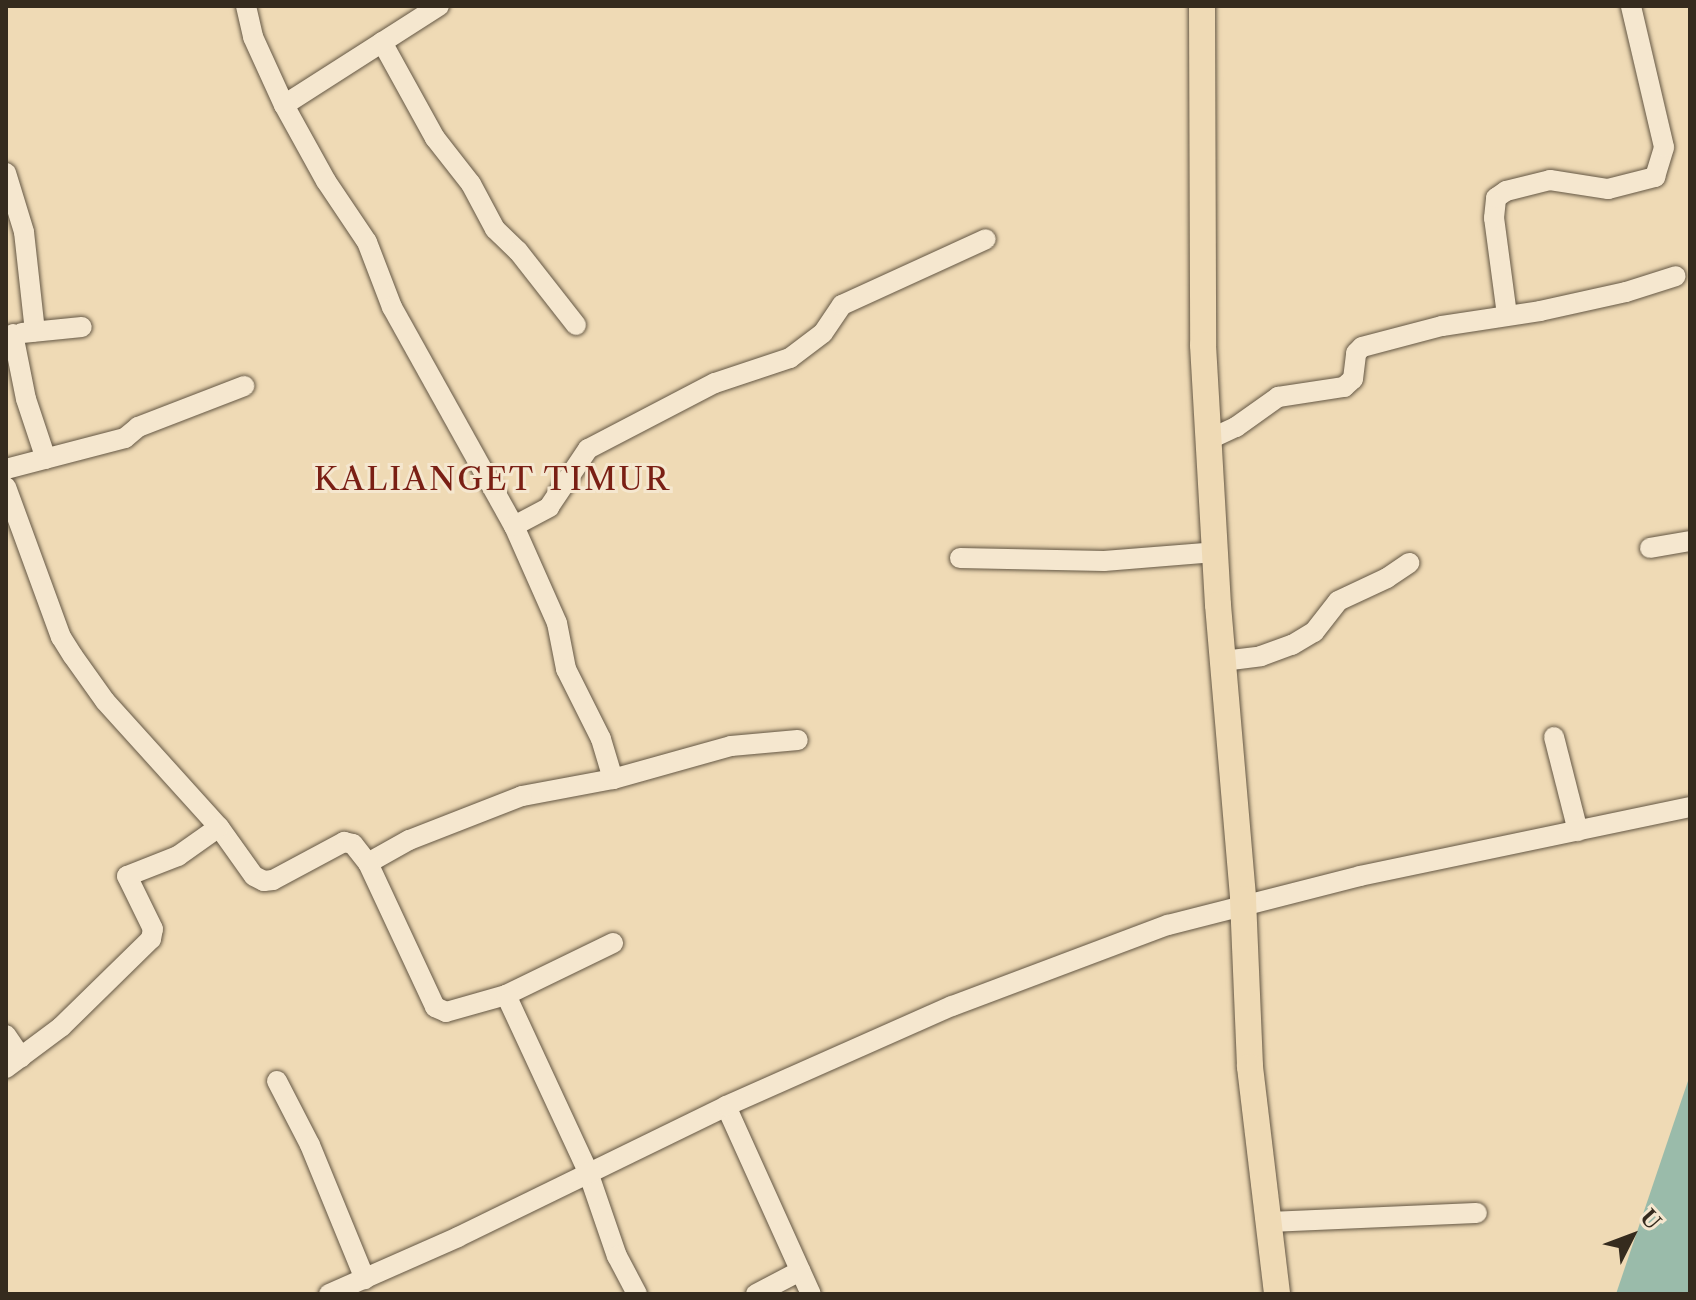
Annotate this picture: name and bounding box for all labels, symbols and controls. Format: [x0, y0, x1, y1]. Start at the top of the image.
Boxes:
district label: KALIANGET TIMUR [313, 460, 671, 498]
north arrow [1592, 1196, 1672, 1276]
text: U [1634, 1204, 1666, 1235]

